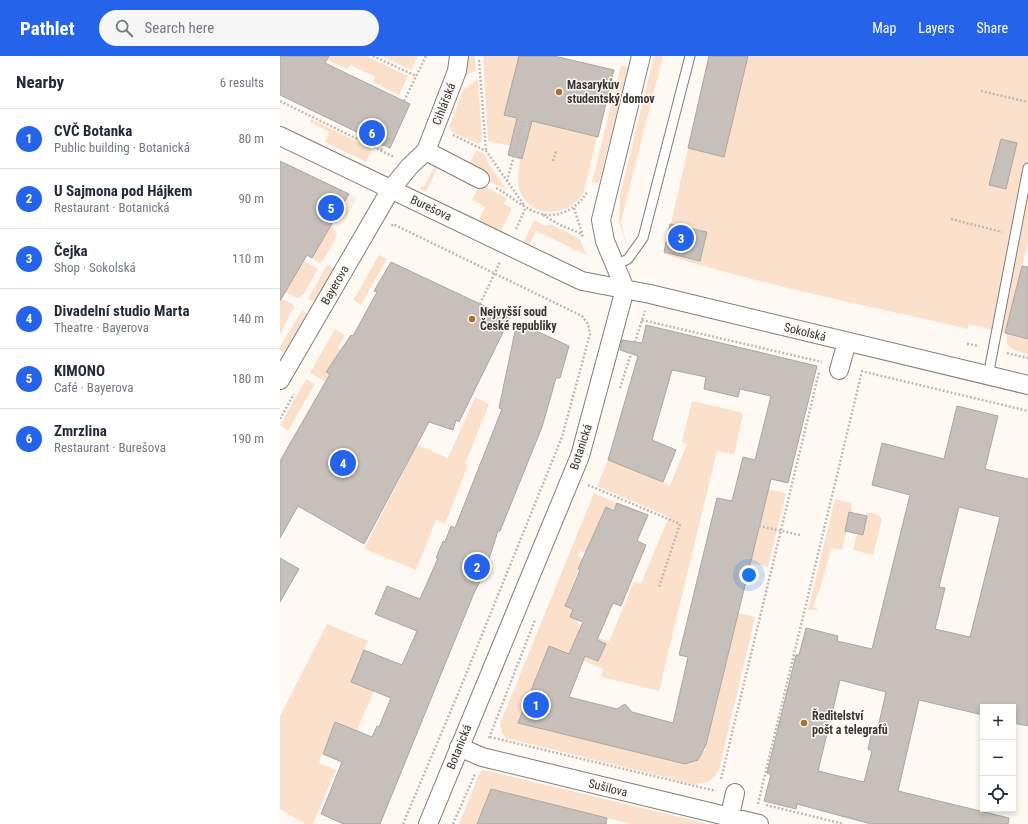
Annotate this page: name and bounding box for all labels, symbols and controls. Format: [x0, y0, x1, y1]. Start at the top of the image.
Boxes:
search box [99, 10, 379, 46]
text: Pathlet [20, 17, 75, 40]
icon: search [113, 17, 135, 39]
text: Search here [145, 19, 214, 37]
text: Map [872, 20, 896, 36]
text: Layers [918, 20, 955, 36]
text: Share [977, 20, 1008, 36]
text: Nearby [16, 72, 64, 92]
text: 6 results [220, 75, 264, 90]
place label: Masarykův studentský domov [567, 78, 655, 106]
street label: Cihlářská [430, 81, 459, 127]
marker: Masarykův studentský domov [554, 87, 564, 97]
pin: 6 [359, 118, 385, 148]
text: CVČ Botanka [54, 122, 132, 140]
text: 1 [26, 131, 32, 146]
text: 80 m [238, 131, 264, 146]
text: Public building · Botanická [54, 140, 190, 155]
text: U Sajmona pod Hájkem [54, 182, 192, 200]
text: 2 [26, 191, 32, 206]
text: 90 m [238, 191, 264, 206]
street label: Burešova [408, 192, 454, 224]
pin: 5 [318, 193, 344, 223]
text: Restaurant · Botanická [54, 200, 170, 215]
pin: 3 [668, 223, 694, 253]
text: Čejka [54, 242, 88, 260]
text: 3 [26, 251, 32, 266]
text: 110 m [232, 251, 264, 266]
text: Shop · Sokolská [54, 260, 136, 275]
street label: Bayerova [318, 263, 352, 307]
text: Divadelní studio Marta [54, 302, 189, 320]
place label: Nejvyšší soud České republiky [480, 305, 557, 333]
text: 4 [26, 311, 32, 326]
text: 140 m [232, 311, 264, 326]
marker: Nejvyšší soud České republiky [467, 314, 477, 324]
text: Theatre · Bayerova [54, 320, 149, 335]
street label: Sokolská [782, 320, 828, 344]
text: KIMONO [54, 362, 105, 380]
text: 5 [26, 371, 32, 386]
text: 180 m [232, 371, 264, 386]
text: Café · Bayerova [54, 380, 133, 395]
text: Zmrzlina [54, 422, 107, 440]
street label: Botanická [567, 422, 595, 472]
text: 6 [26, 431, 32, 446]
text: 190 m [232, 431, 264, 446]
text: Restaurant · Burešova [54, 440, 166, 455]
pin: 4 [330, 448, 356, 478]
pin: 2 [464, 552, 490, 582]
your location [739, 565, 759, 585]
pin: 1 [523, 690, 549, 720]
map controls [980, 704, 1016, 812]
button: + [980, 704, 1016, 740]
place label: Ředitelství pošt a telegrafů [812, 708, 888, 737]
marker: Ředitelství pošt a telegrafů [799, 718, 809, 728]
street label: Botanická [444, 722, 474, 771]
button: − [980, 740, 1016, 776]
street label: Sušilova [587, 776, 629, 800]
button: locate [980, 776, 1016, 812]

